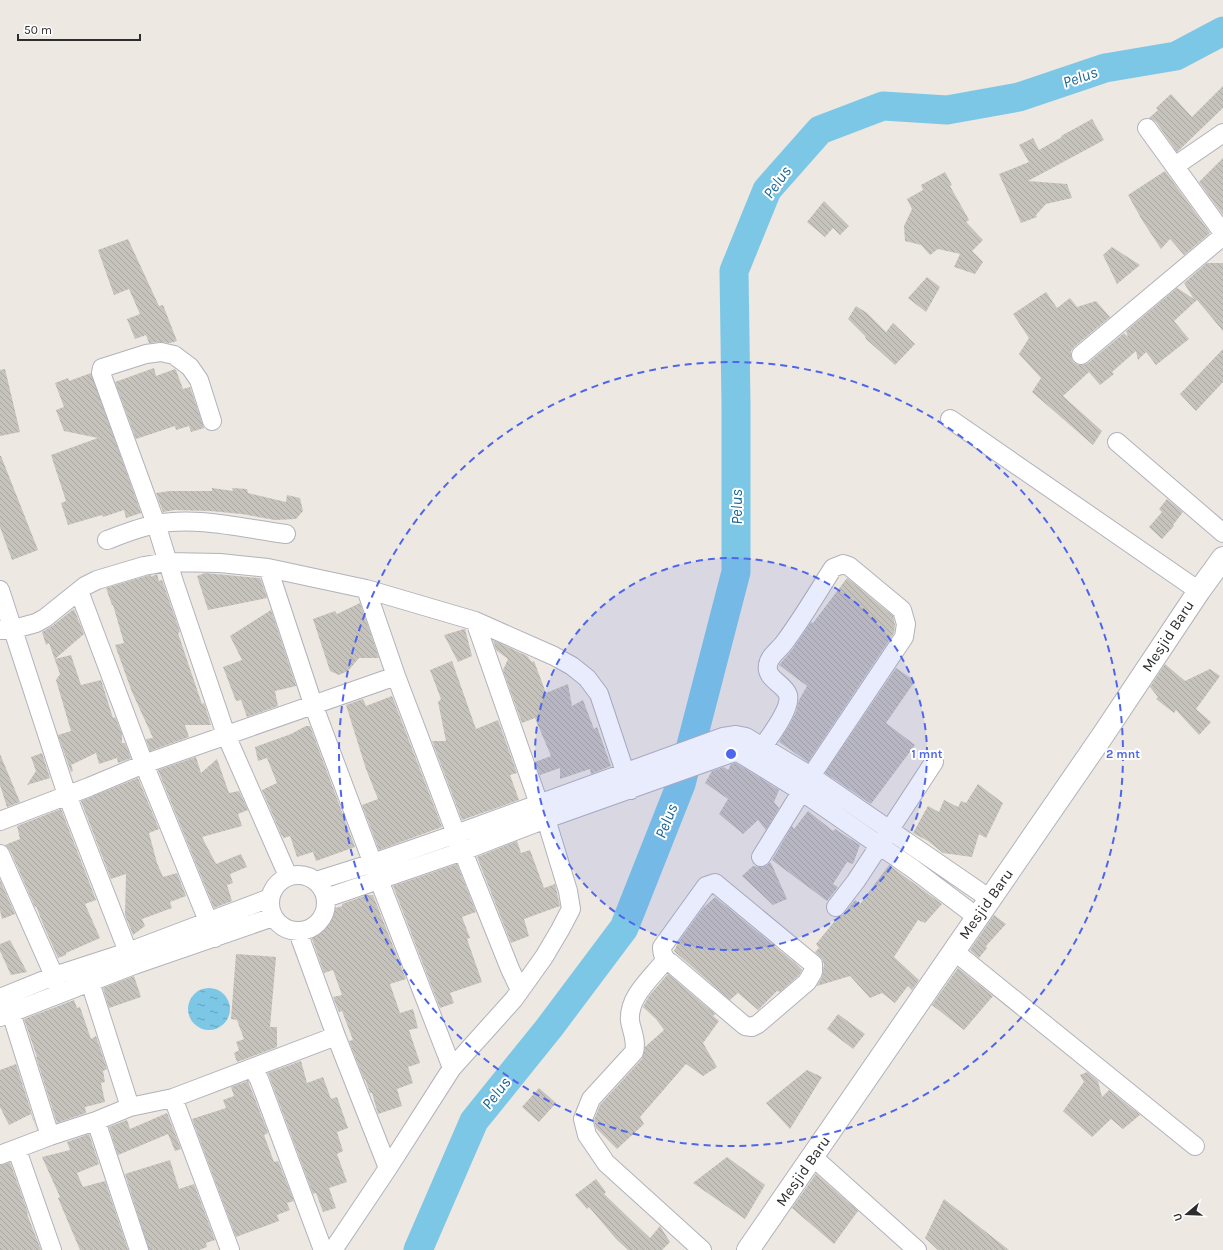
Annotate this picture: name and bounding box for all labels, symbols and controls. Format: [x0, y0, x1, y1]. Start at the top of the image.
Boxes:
scale bar [18, 16, 140, 42]
text: 50 m [24, 23, 52, 37]
water label: Pelus [1060, 62, 1100, 92]
water label: Pelus [759, 162, 795, 202]
water label: Pelus [727, 489, 746, 525]
street label: Mesjid Baru [1138, 597, 1198, 675]
centre of rings [724, 747, 738, 761]
text: 1 mnt [912, 747, 943, 761]
text: 2 mnt [1106, 747, 1140, 761]
water label: Pelus [651, 800, 682, 841]
street label: Mesjid Baru [955, 865, 1017, 943]
water label: Pelus [478, 1073, 515, 1113]
street label: Mesjid Baru [772, 1132, 834, 1210]
north arrow [1167, 1194, 1207, 1234]
text: U [1171, 1211, 1185, 1223]

